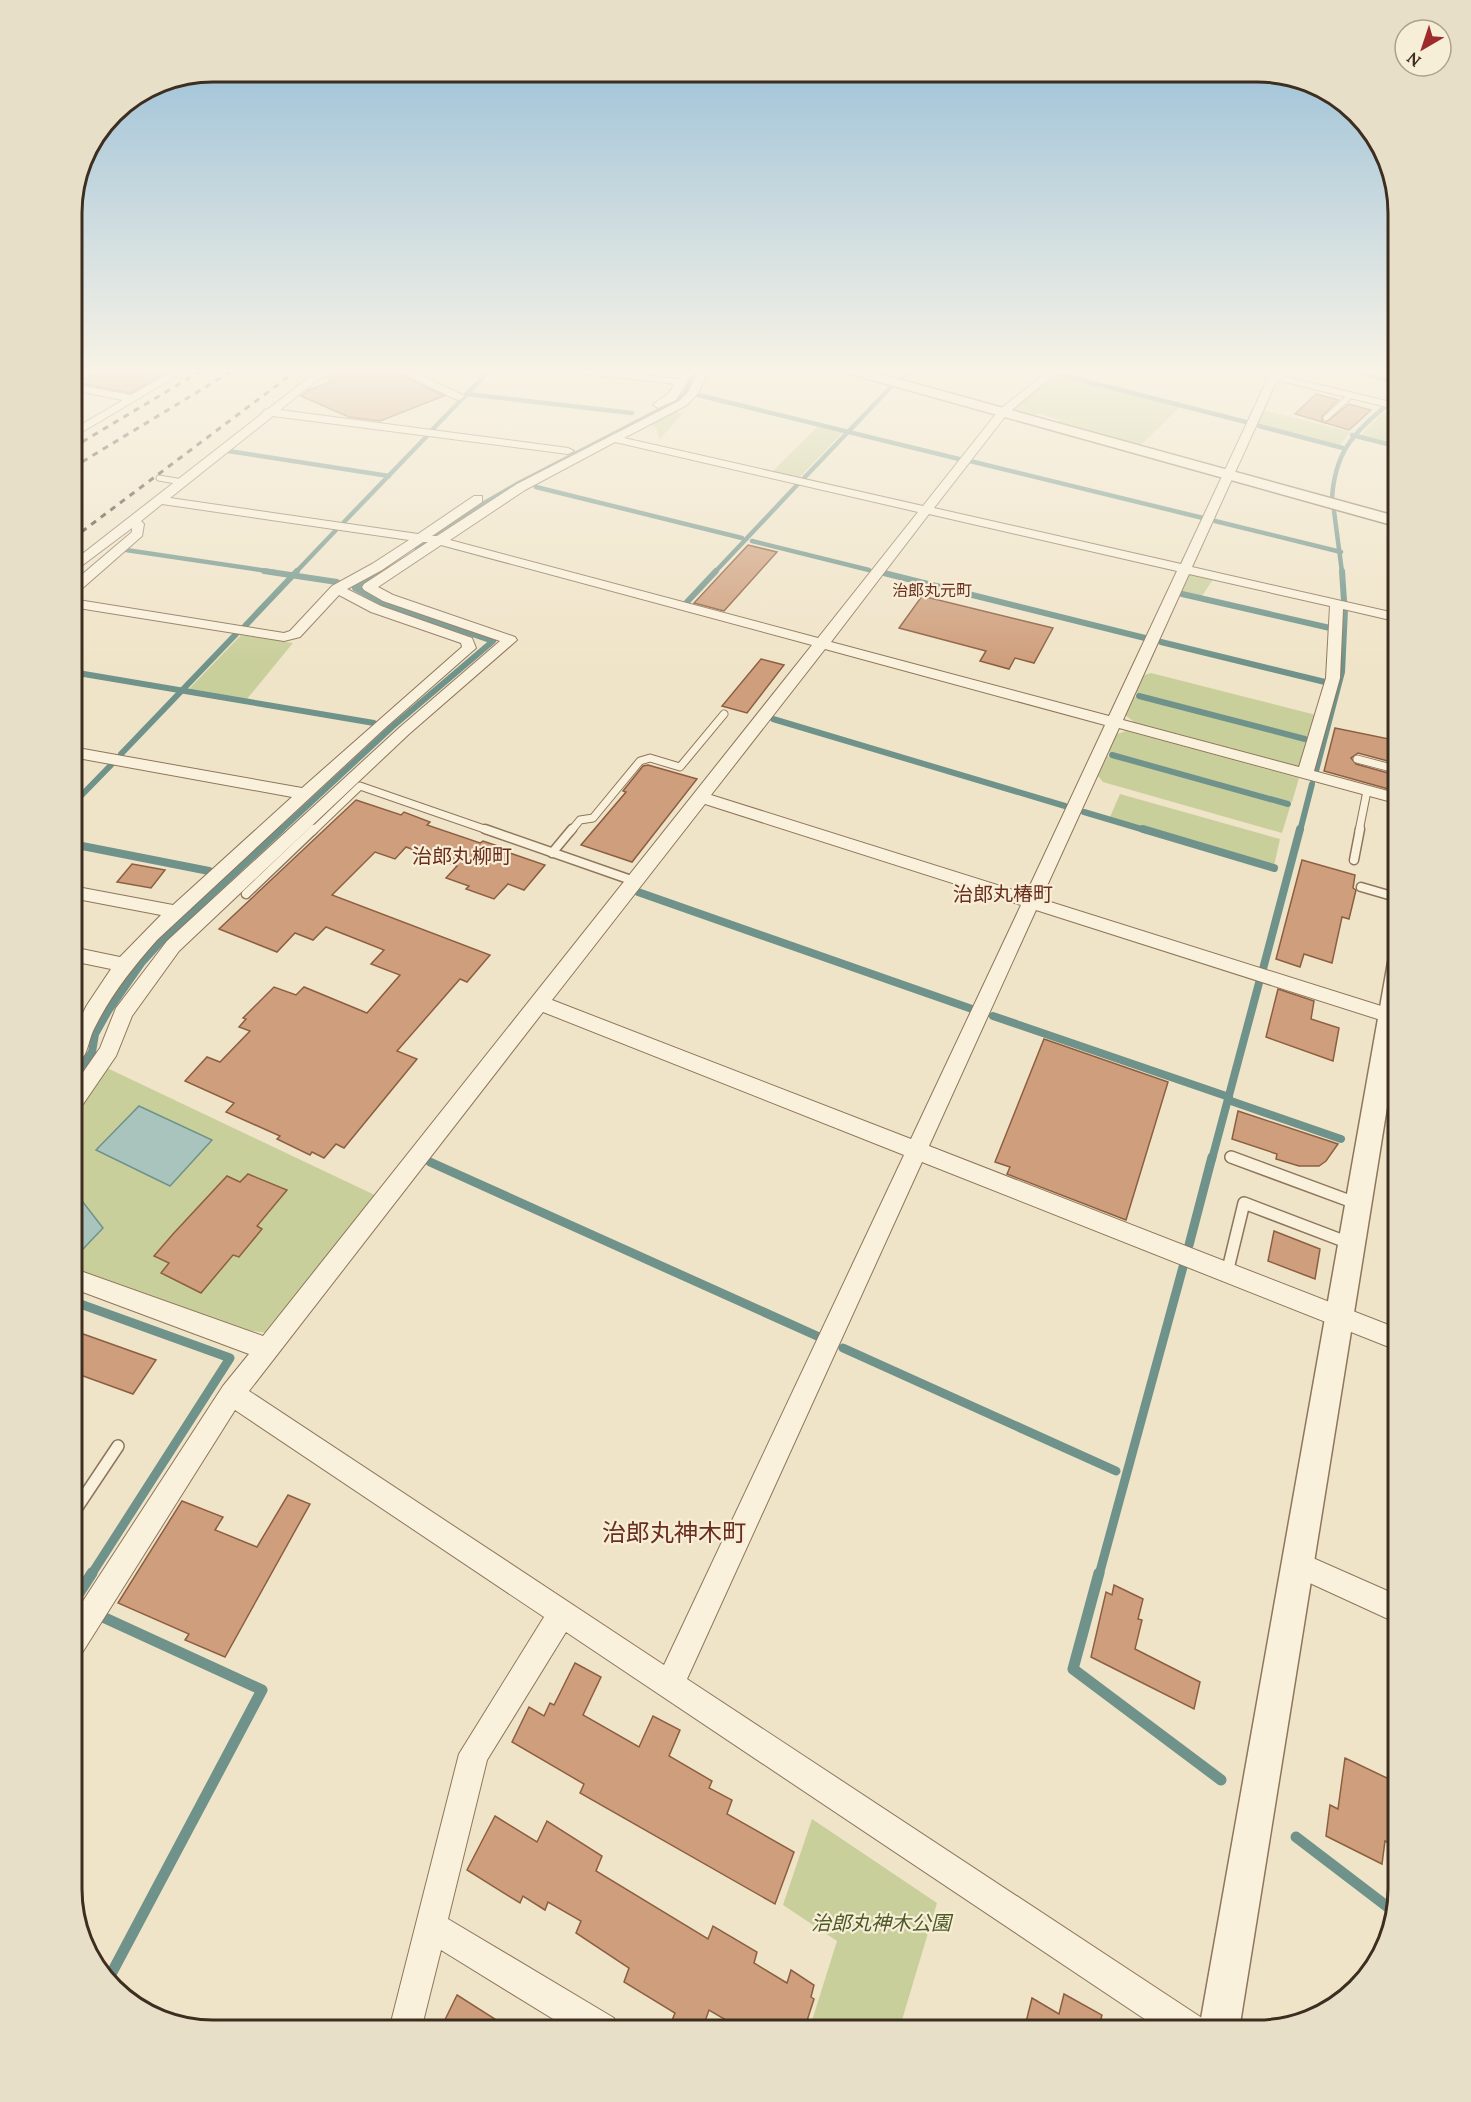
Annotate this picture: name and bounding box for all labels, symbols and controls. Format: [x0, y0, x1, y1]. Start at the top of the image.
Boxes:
north arrow [1393, 18, 1453, 78]
text: N [1402, 48, 1425, 71]
district label: 治郎丸元町 [892, 580, 972, 600]
district label: 治郎丸柳町 [412, 843, 512, 868]
district label: 治郎丸椿町 [953, 881, 1053, 906]
district label: 治郎丸神木町 [602, 1517, 746, 1548]
park label: 治郎丸神木公園 [811, 1910, 954, 1935]

